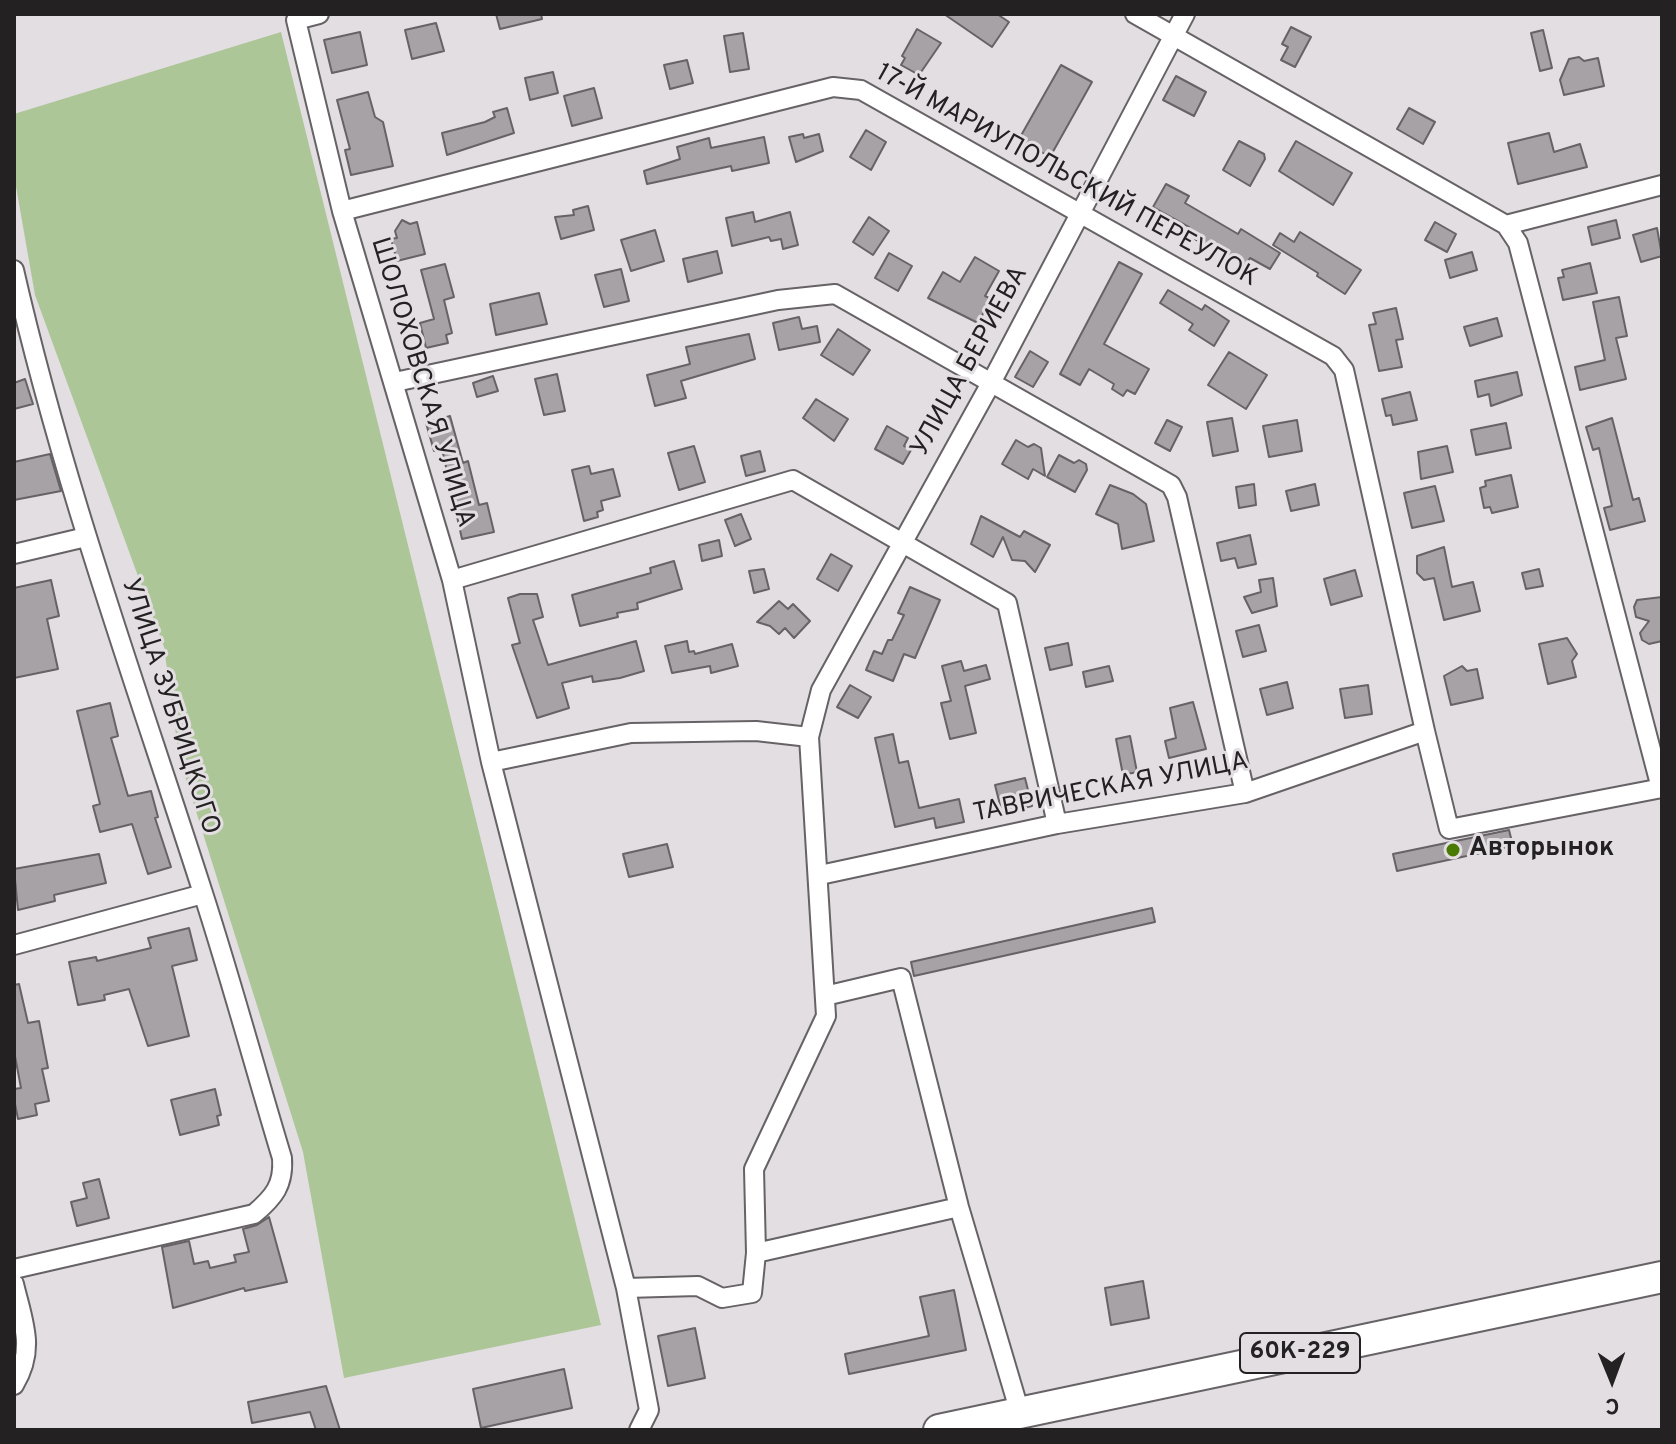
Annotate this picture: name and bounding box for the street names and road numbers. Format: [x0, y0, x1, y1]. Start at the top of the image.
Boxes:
street label: 17-Й МАРИУПОЛЬСКИЙ ПЕРЕУЛОК [870, 59, 1262, 295]
street label: ШОЛОХОВСКАЯ УЛИЦА [362, 234, 480, 532]
street label: УЛИЦА БЕРИЕВА [906, 262, 1036, 462]
street label: УЛИЦА ЗУБРИЦКОГО [113, 575, 225, 839]
street label: ТАВРИЧЕСКАЯ УЛИЦА [971, 747, 1251, 831]
road number: 60К-229 [1240, 1333, 1360, 1373]

